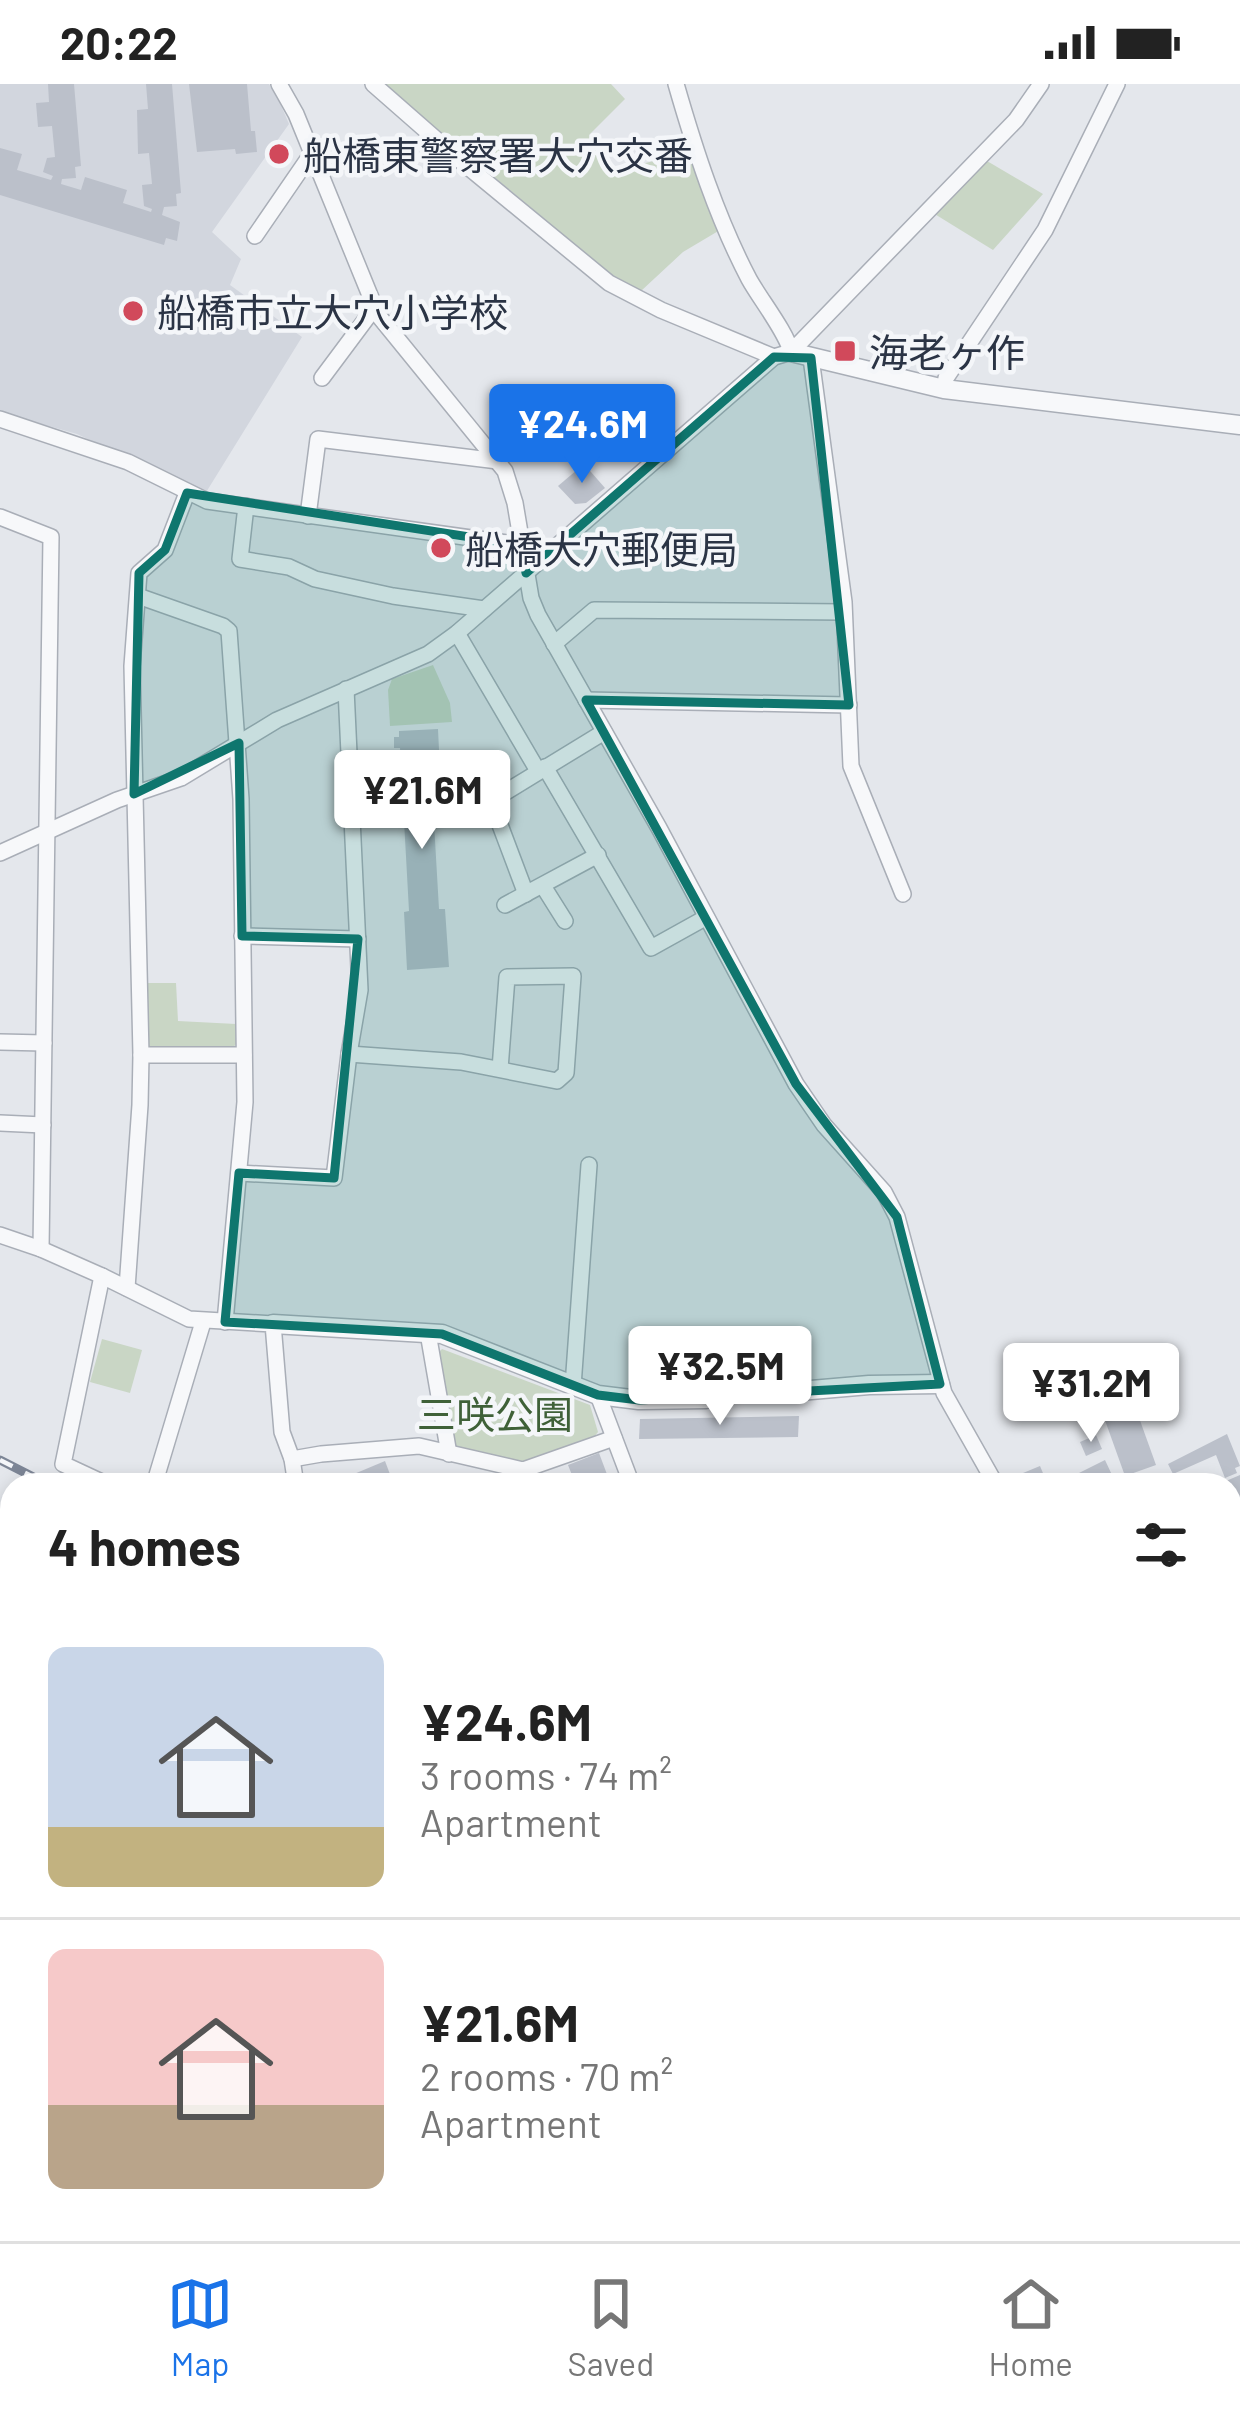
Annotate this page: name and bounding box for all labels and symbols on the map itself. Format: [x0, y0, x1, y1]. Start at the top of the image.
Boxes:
place label: 船橋東警察署大穴交番 [303, 131, 693, 178]
marker: 船橋東警察署大穴交番 [266, 141, 292, 167]
place label: 船橋市立大穴小学校 [157, 288, 508, 335]
marker: 船橋市立大穴小学校 [120, 298, 146, 324]
place label: 海老ヶ作 [869, 328, 1025, 375]
marker: 海老ヶ作 [832, 338, 858, 364]
pin: ¥24.6M [484, 384, 680, 486]
place label: 船橋大穴郵便局 [465, 525, 738, 572]
marker: 船橋大穴郵便局 [428, 535, 454, 561]
pin: ¥21.6M [324, 750, 520, 852]
pin: ¥32.5M [622, 1326, 818, 1428]
pin: ¥31.2M [993, 1343, 1189, 1445]
park label: 三咲公園 [417, 1390, 573, 1437]

